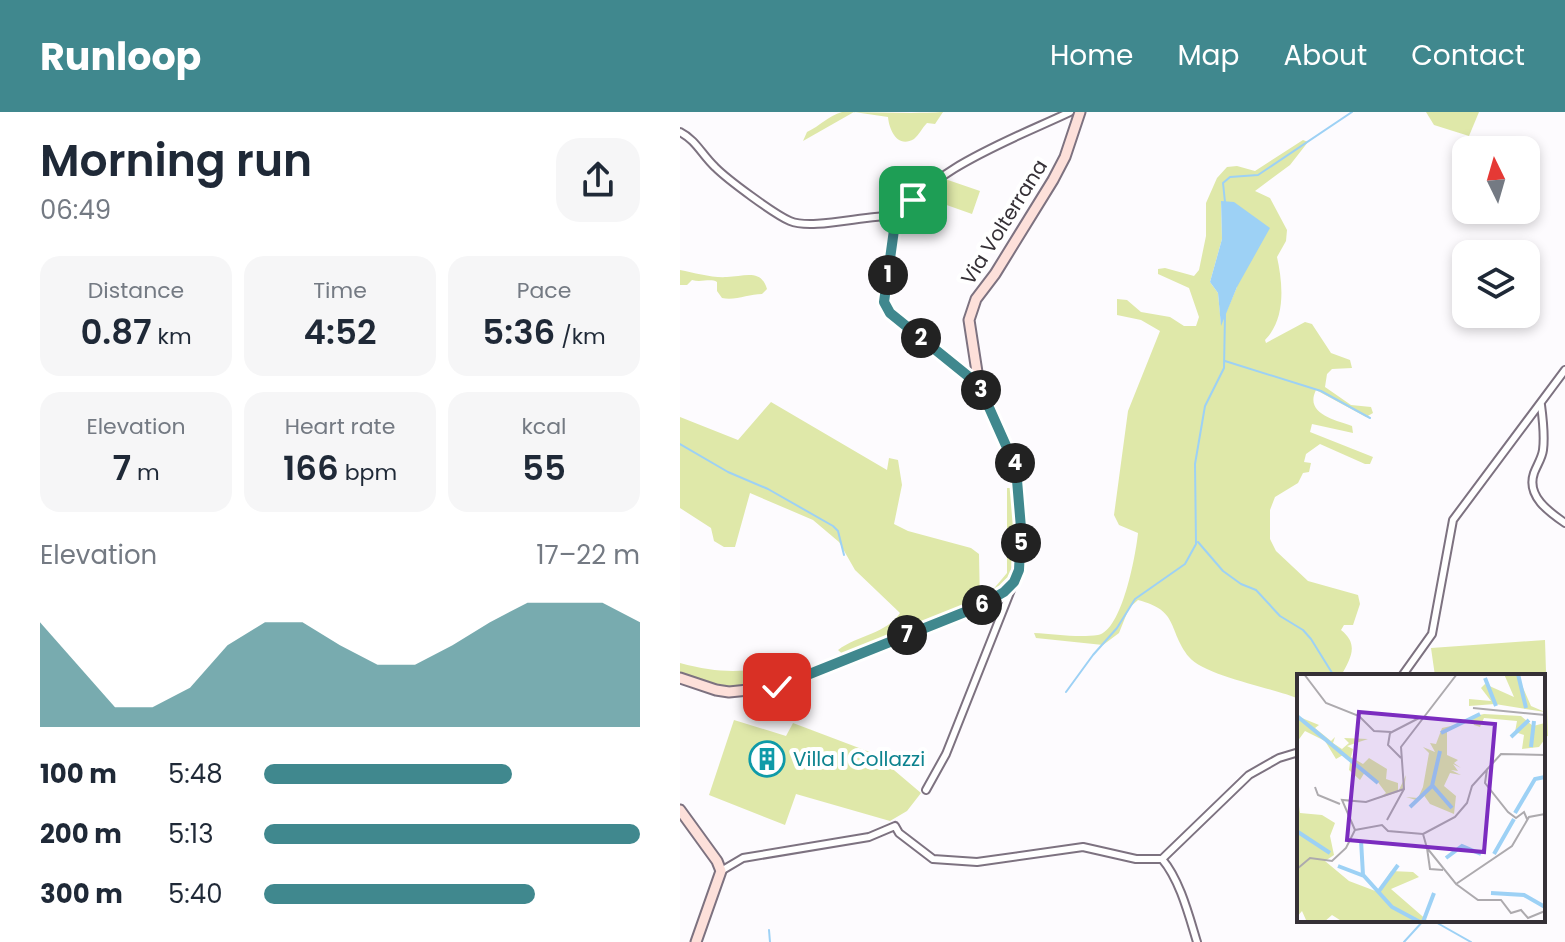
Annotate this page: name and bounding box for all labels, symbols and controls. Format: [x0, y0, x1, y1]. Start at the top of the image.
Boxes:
text: Runloop [40, 30, 201, 83]
text: Home [1050, 36, 1133, 75]
text: Map [1177, 36, 1239, 75]
text: About [1283, 36, 1367, 75]
text: Contact [1411, 36, 1525, 75]
text: Morning run [40, 130, 312, 191]
north arrow [1452, 136, 1540, 224]
map controls [1452, 136, 1540, 328]
button: share [556, 138, 640, 222]
street label: Via Volterrana [954, 154, 1054, 290]
pin [879, 166, 947, 234]
icon: arrive [891, 178, 935, 222]
text: 06:49 [40, 192, 111, 228]
button: layers [1452, 240, 1540, 328]
pin: 1 [868, 255, 908, 295]
text: 1 [884, 259, 892, 290]
text: Distance [88, 275, 184, 306]
text: Time [313, 275, 367, 306]
text: Pace [517, 275, 571, 306]
text: 0.87 [80, 308, 152, 356]
text: 4:52 [304, 308, 376, 356]
text: 5:36 [482, 308, 555, 356]
pin: 2 [901, 318, 941, 358]
text: km [152, 321, 192, 352]
text: /km [555, 321, 606, 352]
text: 2 [915, 322, 927, 353]
pin: 3 [961, 370, 1001, 410]
text: 3 [974, 374, 988, 405]
text: Elevation [86, 411, 186, 442]
text: Heart rate [285, 411, 395, 442]
text: kcal [522, 411, 566, 442]
pin: 4 [995, 443, 1035, 483]
text: 7 [112, 444, 131, 492]
text: 166 [283, 444, 339, 492]
text: 55 [522, 444, 566, 492]
text: 4 [1008, 447, 1022, 478]
text: m [131, 457, 160, 488]
text: bpm [339, 457, 397, 488]
pin: 5 [1001, 523, 1041, 563]
text: 5 [1014, 527, 1028, 558]
text: Elevation [40, 537, 157, 573]
text: 17–22 m [536, 537, 640, 573]
pin: 6 [962, 585, 1002, 625]
text: 6 [975, 589, 989, 620]
pin: 7 [887, 615, 927, 655]
text: 7 [901, 619, 913, 650]
pin [743, 653, 811, 721]
icon: check [755, 665, 799, 709]
inset map [1297, 674, 1545, 922]
building icon: Villa I Collazzi [748, 740, 786, 778]
place label: Villa I Collazzi [793, 745, 925, 773]
text: 100 m [40, 756, 117, 792]
text: 5:48 [168, 756, 223, 792]
text: 200 m [40, 816, 122, 852]
text: 5:13 [168, 816, 214, 852]
text: 300 m [40, 876, 123, 912]
text: 5:40 [168, 876, 223, 912]

